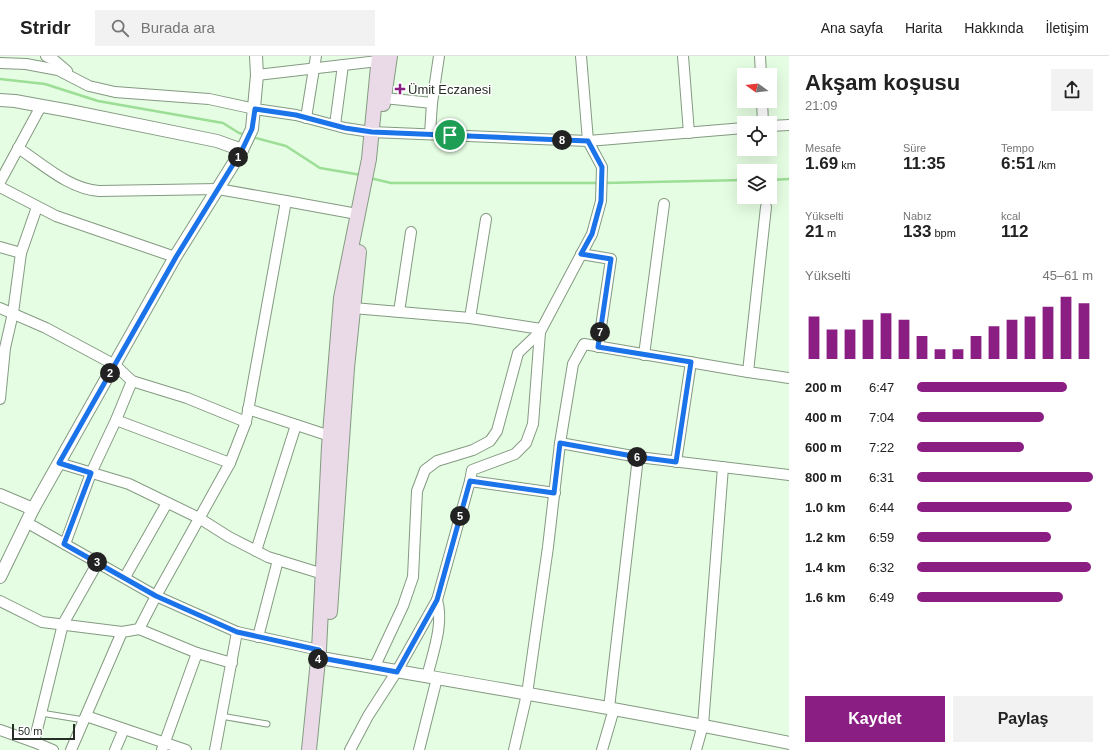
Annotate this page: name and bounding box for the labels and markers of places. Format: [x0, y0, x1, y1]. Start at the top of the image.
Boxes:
place label: Ümit Eczanesi [408, 82, 491, 97]
marker: Ümit Eczanesi [395, 84, 405, 94]
pin [433, 118, 467, 152]
pin: 8 [552, 130, 572, 150]
pin: 1 [228, 147, 248, 167]
pin: 7 [590, 322, 610, 342]
pin: 2 [100, 363, 120, 383]
pin: 6 [627, 447, 647, 467]
pin: 5 [450, 506, 470, 526]
pin: 3 [87, 552, 107, 572]
pin: 4 [308, 649, 328, 669]

